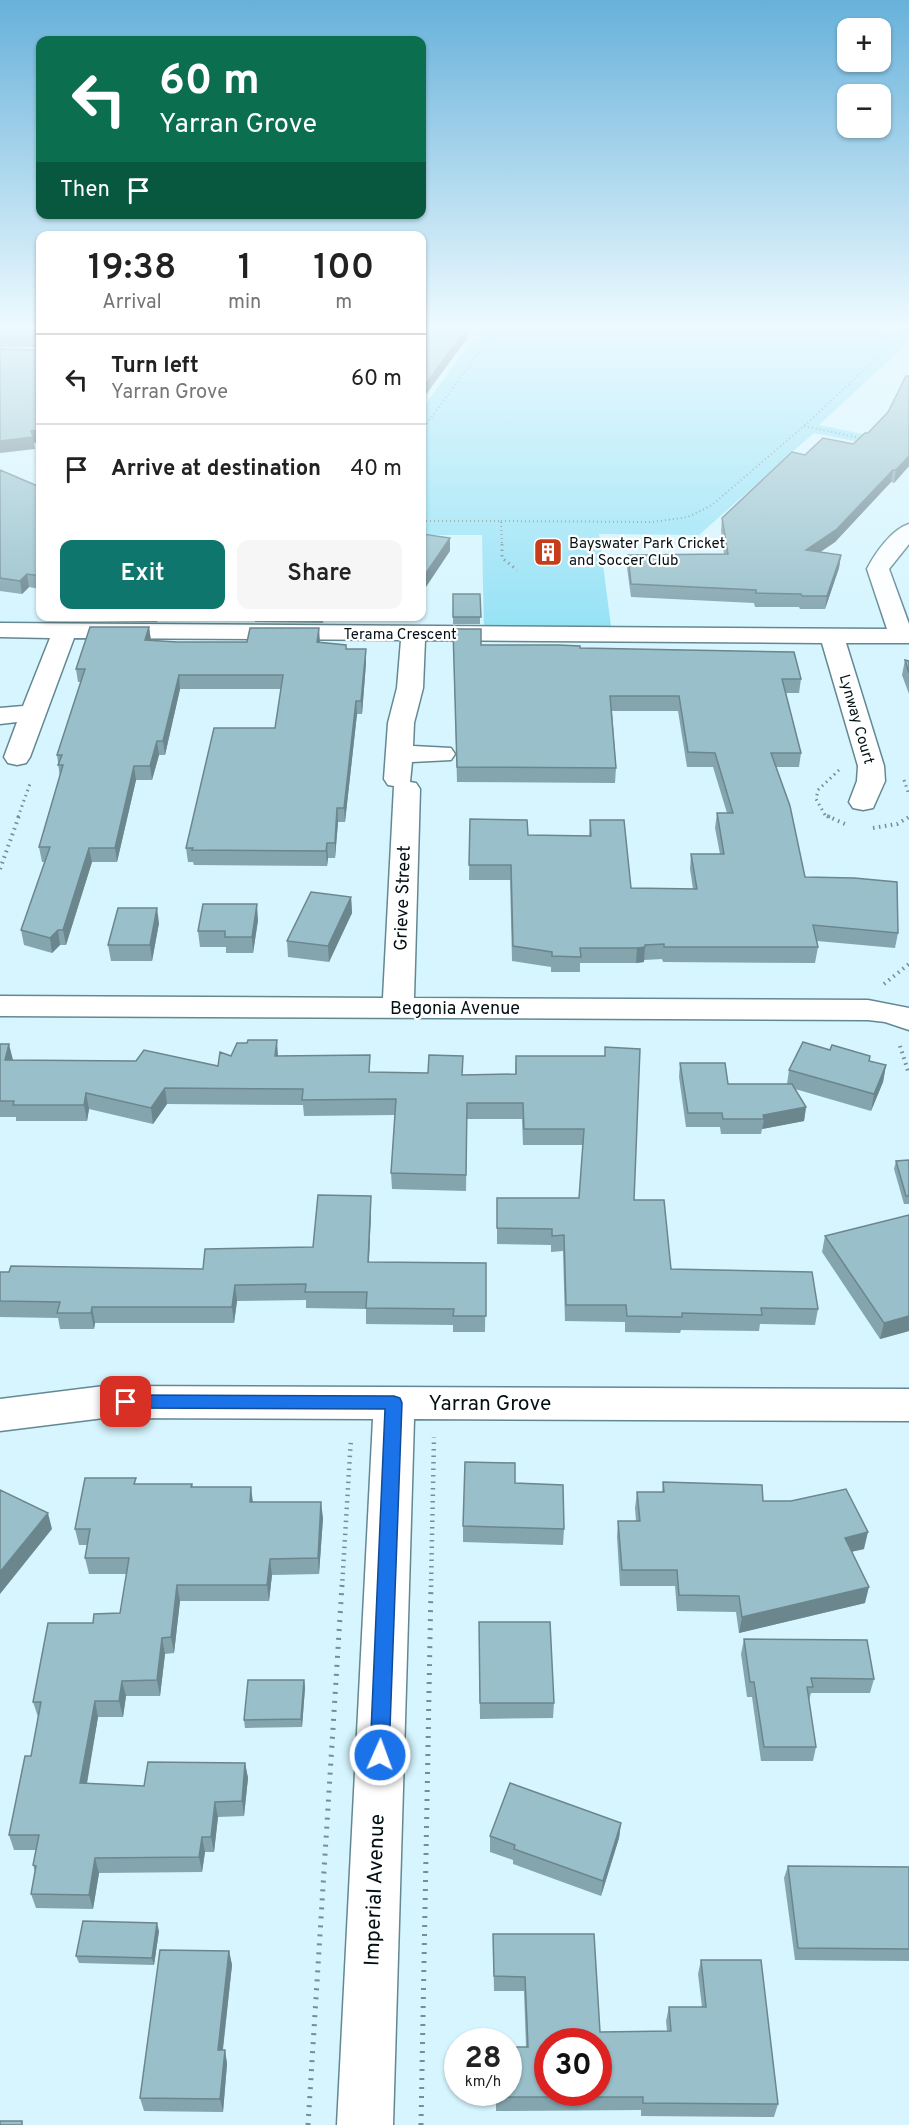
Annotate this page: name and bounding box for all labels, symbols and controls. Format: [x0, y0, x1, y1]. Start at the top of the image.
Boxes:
map controls [837, 18, 891, 138]
button: + [837, 18, 891, 72]
text: 60 m [159, 56, 260, 109]
icon: left [60, 60, 138, 138]
button: − [837, 84, 891, 138]
text: Yarran Grove [159, 108, 317, 142]
icon: arrive [122, 174, 155, 207]
text: Then [60, 177, 110, 204]
text: 19:38 [88, 246, 176, 292]
text: 1 [238, 246, 252, 292]
text: 100 [313, 246, 374, 292]
text: Arrival [102, 290, 162, 316]
text: min [228, 290, 261, 316]
text: m [335, 290, 352, 316]
text: Turn left [111, 353, 199, 380]
icon: left [60, 363, 93, 396]
text: 60 m [351, 366, 402, 393]
text: Yarran Grove [111, 380, 228, 406]
icon: arrive [60, 453, 93, 486]
text: Arrive at destination [111, 456, 321, 483]
text: 40 m [350, 456, 402, 483]
place label: Bayswater Park Cricket and Soccer Club [569, 535, 725, 571]
building icon: Bayswater Park Cricket and Soccer Club [532, 536, 564, 568]
button: Exit [60, 540, 225, 609]
button: Share [237, 540, 402, 609]
street label: Terama Crescent [343, 626, 457, 645]
street label: Lynway Court [834, 672, 877, 766]
street label: Grieve Street [390, 845, 417, 951]
street label: Begonia Avenue [390, 998, 520, 1021]
pin [100, 1376, 151, 1427]
icon: arrive [109, 1385, 142, 1418]
street label: Yarran Grove [429, 1391, 551, 1418]
position arrow [348, 1723, 412, 1787]
street label: Imperial Avenue [359, 1814, 392, 1966]
speed limit sign: 30 [534, 2028, 612, 2106]
text: 28 [464, 2041, 502, 2078]
text: km/h [465, 2073, 501, 2092]

